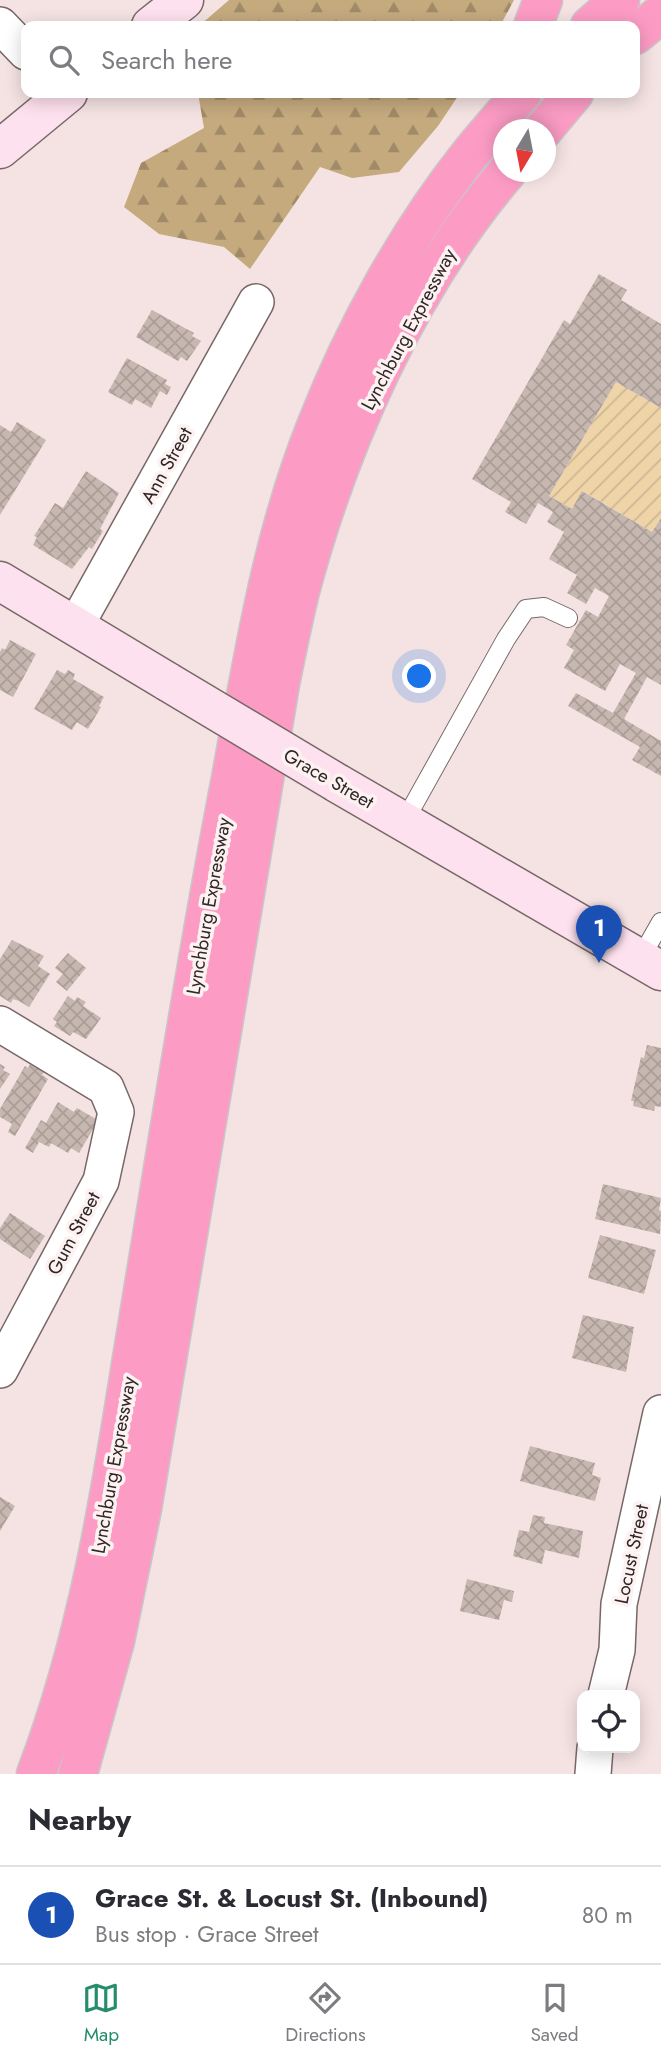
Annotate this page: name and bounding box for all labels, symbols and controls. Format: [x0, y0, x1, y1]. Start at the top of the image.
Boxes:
search box [21, 21, 640, 98]
icon: search [45, 41, 83, 79]
text: Search here [101, 41, 233, 79]
north arrow [493, 119, 556, 182]
street label: Lynchburg Expressway [354, 243, 463, 415]
street label: Ann Street [134, 422, 199, 508]
your location [402, 659, 436, 693]
street label: Grace Street [279, 742, 379, 815]
street label: Lynchburg Expressway [180, 815, 237, 997]
pin: 1 [576, 905, 622, 963]
street label: Gum Street [40, 1187, 107, 1280]
street label: Lynchburg Expressway [85, 1374, 142, 1556]
street label: Locust Street [608, 1501, 655, 1606]
map controls [577, 1690, 640, 1753]
button: locate [577, 1690, 640, 1753]
text: Nearby [28, 1798, 131, 1841]
text: Grace St. & Locust St. (Inbound) [95, 1879, 488, 1917]
text: 1 [45, 1898, 57, 1932]
text: 80 m [582, 1898, 633, 1932]
text: Bus stop · Grace Street [95, 1917, 319, 1951]
tab: Map [82, 1979, 120, 2048]
tab: Directions [285, 1979, 366, 2048]
tab: Saved [530, 1979, 579, 2048]

